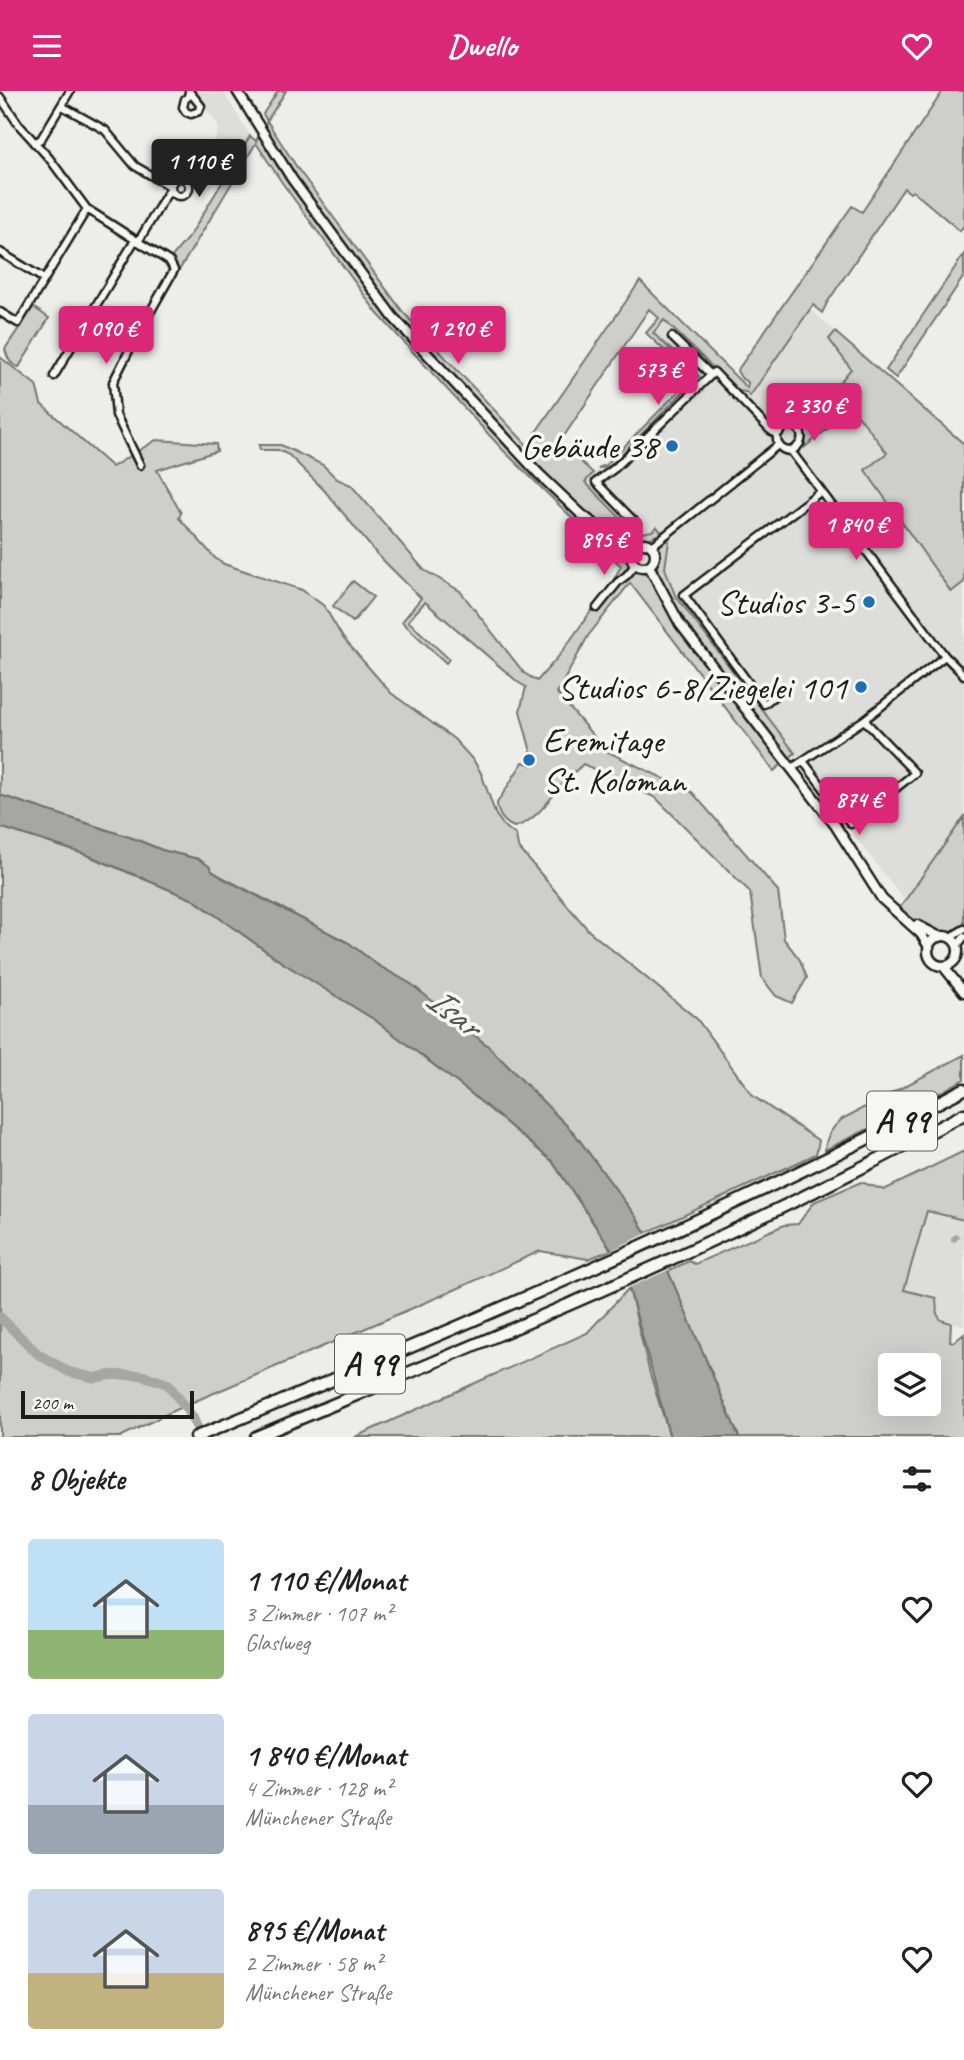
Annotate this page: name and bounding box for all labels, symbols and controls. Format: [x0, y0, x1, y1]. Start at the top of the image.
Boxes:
text: Dwello [447, 25, 517, 66]
icon: menu [28, 27, 66, 65]
icon: heart [898, 27, 936, 65]
pin: 1 110 € [134, 139, 264, 199]
text: 1 110 € [168, 147, 230, 176]
pin: 1 090 € [41, 307, 171, 366]
pin: 1 290 € [393, 307, 523, 366]
text: 1 090 € [75, 314, 137, 343]
text: 1 290 € [427, 314, 489, 343]
pin: 573 € [609, 347, 707, 407]
text: 573 € [635, 355, 681, 384]
pin: 2 330 € [749, 383, 879, 443]
text: 2 330 € [783, 391, 845, 420]
place label: Gebäude 38 [521, 424, 661, 469]
marker: Gebäude 38 [664, 438, 680, 454]
pin: 1 840 € [791, 503, 921, 562]
text: 1 840 € [825, 510, 887, 539]
pin: 895 € [555, 517, 653, 577]
text: 895 € [581, 525, 627, 554]
place label: Studios 3-5 [717, 580, 857, 625]
marker: Studios 3-5 [861, 594, 877, 610]
place label: Studios 6-8/Ziegelei 101 [558, 665, 849, 710]
marker: Studios 6-8/Ziegelei 101 [853, 679, 869, 695]
place label: Eremitage St. Koloman [543, 718, 688, 803]
marker: Eremitage St. Koloman [521, 752, 537, 768]
pin: 874 € [810, 777, 908, 837]
text: 874 € [836, 785, 882, 814]
water label: Isar [417, 975, 495, 1050]
road number: A 99 [867, 1091, 937, 1151]
road number: A 99 [335, 1335, 405, 1393]
map controls [878, 1353, 941, 1416]
button: layers [878, 1353, 941, 1416]
scale bar [21, 1388, 194, 1420]
text: 200 m [32, 1391, 73, 1415]
text: 8 Objekte [28, 1460, 125, 1498]
icon: filters [898, 1460, 936, 1498]
text: 1 110 €/Monat [245, 1561, 406, 1599]
icon: home [84, 1567, 168, 1651]
icon: heart [898, 1590, 936, 1628]
text: 3 Zimmer · 107 m² [245, 1599, 392, 1628]
text: Glaslweg [245, 1628, 310, 1657]
text: 1 840 €/Monat [245, 1736, 406, 1774]
icon: home [84, 1742, 168, 1826]
icon: heart [898, 1765, 936, 1803]
text: 4 Zimmer · 128 m² [245, 1774, 392, 1803]
text: Münchener Straße [245, 1803, 391, 1832]
text: 895 €/Monat [245, 1911, 384, 1949]
icon: home [84, 1917, 168, 2001]
icon: heart [898, 1940, 936, 1978]
text: 2 Zimmer · 58 m² [245, 1949, 382, 1978]
text: Münchener Straße [245, 1978, 391, 2007]

